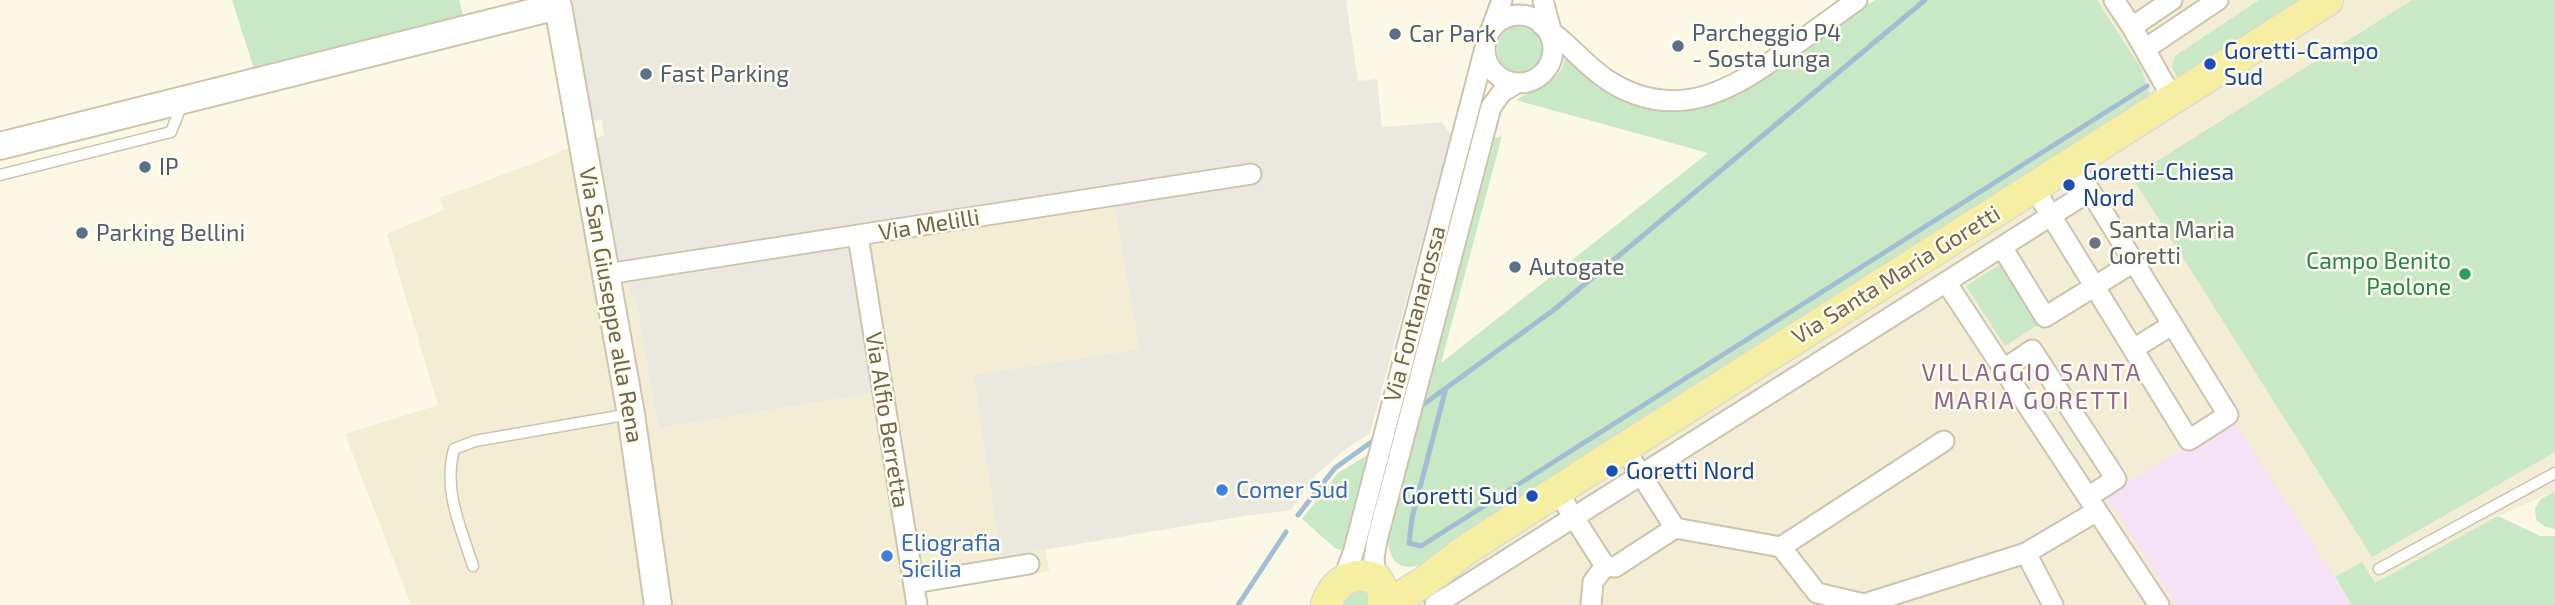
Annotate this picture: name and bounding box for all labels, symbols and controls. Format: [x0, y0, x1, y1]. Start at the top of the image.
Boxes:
place label: Parcheggio P4 - Sosta lunga [1692, 19, 1841, 73]
place label: Car Park [1409, 20, 1496, 48]
marker: Car Park [1387, 26, 1403, 42]
place label: Goretti-Campo Sud [2224, 37, 2379, 91]
marker: Parcheggio P4 - Sosta lunga [1670, 38, 1686, 54]
marker: Goretti-Campo Sud [2202, 56, 2218, 72]
place label: Fast Parking [660, 60, 789, 88]
marker: Fast Parking [638, 66, 654, 82]
place label: IP [159, 153, 179, 181]
place label: Goretti-Chiesa Nord [2083, 158, 2234, 212]
marker: IP [137, 159, 153, 175]
street label: Via San Giuseppe alla Rena [573, 165, 649, 445]
marker: Goretti-Chiesa Nord [2061, 177, 2077, 193]
street label: Via Santa Maria Goretti [1787, 200, 2005, 350]
street label: Via Melilli [877, 203, 981, 247]
place label: Santa Maria Goretti [2109, 216, 2235, 270]
place label: Parking Bellini [96, 219, 245, 247]
street label: Via Fontanarossa [1378, 223, 1452, 405]
marker: Parking Bellini [74, 225, 90, 241]
marker: Santa Maria Goretti [2087, 235, 2103, 251]
place label: Campo Benito Paolone [2306, 247, 2451, 301]
place label: Autogate [1529, 253, 1625, 281]
marker: Autogate [1507, 259, 1523, 275]
marker: Campo Benito Paolone [2457, 266, 2473, 282]
street label: Via Alfio Berretta [859, 330, 915, 510]
district label: VILLAGGIO SANTA MARIA GORETTI [1923, 359, 2141, 415]
place label: Goretti Nord [1626, 457, 1755, 485]
marker: Goretti Nord [1604, 463, 1620, 479]
place label: Comer Sud [1236, 476, 1348, 504]
marker: Comer Sud [1214, 482, 1230, 498]
place label: Goretti Sud [1402, 482, 1518, 510]
marker: Goretti Sud [1524, 488, 1540, 504]
place label: Eliografia Sicilia [901, 529, 1001, 583]
marker: Eliografia Sicilia [879, 548, 895, 564]

